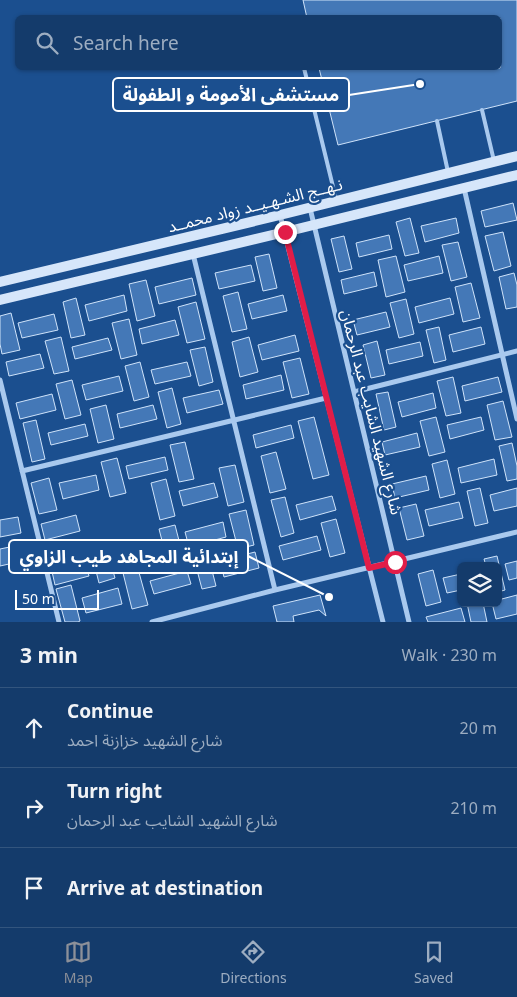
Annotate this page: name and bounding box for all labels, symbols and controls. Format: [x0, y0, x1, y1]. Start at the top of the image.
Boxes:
search box [15, 15, 502, 70]
icon: search [33, 29, 61, 57]
text: Search here [73, 30, 179, 56]
callout: مستشفى الأمومة و الطفولة [113, 78, 349, 111]
text: مستشفى الأمومة و الطفولة [123, 82, 339, 106]
street label: نـهــج الشـهـيــد زواد محمــد [165, 173, 345, 239]
route end [274, 221, 297, 244]
street label: شارع الشهيد الشايب عبد الرحمان [334, 307, 408, 517]
callout: إبتدائية المجاهد طيب الزاوي [9, 540, 248, 573]
text: إبتدائية المجاهد طيب الزاوي [20, 544, 239, 571]
route start [384, 551, 407, 574]
map controls [457, 562, 502, 607]
button: layers [457, 562, 502, 607]
scale bar [15, 587, 99, 610]
text: 50 m [22, 589, 55, 608]
text: 3 min [20, 641, 78, 669]
text: Walk · 230 m [402, 644, 497, 666]
text: Continue [67, 698, 153, 724]
icon: ahead [20, 714, 48, 742]
text: 20 m [460, 717, 497, 739]
text: شارع الشهيد خزازنة احمد [67, 729, 222, 751]
text: Turn right [67, 778, 162, 804]
icon: right [20, 794, 48, 822]
text: 210 m [450, 797, 497, 819]
text: شارع الشهيد الشايب عبد الرحمان [67, 809, 277, 831]
icon: arrive [20, 874, 48, 902]
text: Arrive at destination [67, 875, 263, 901]
tab: Map [64, 938, 93, 987]
tab: Directions [220, 938, 287, 987]
tab: Saved [414, 938, 453, 987]

